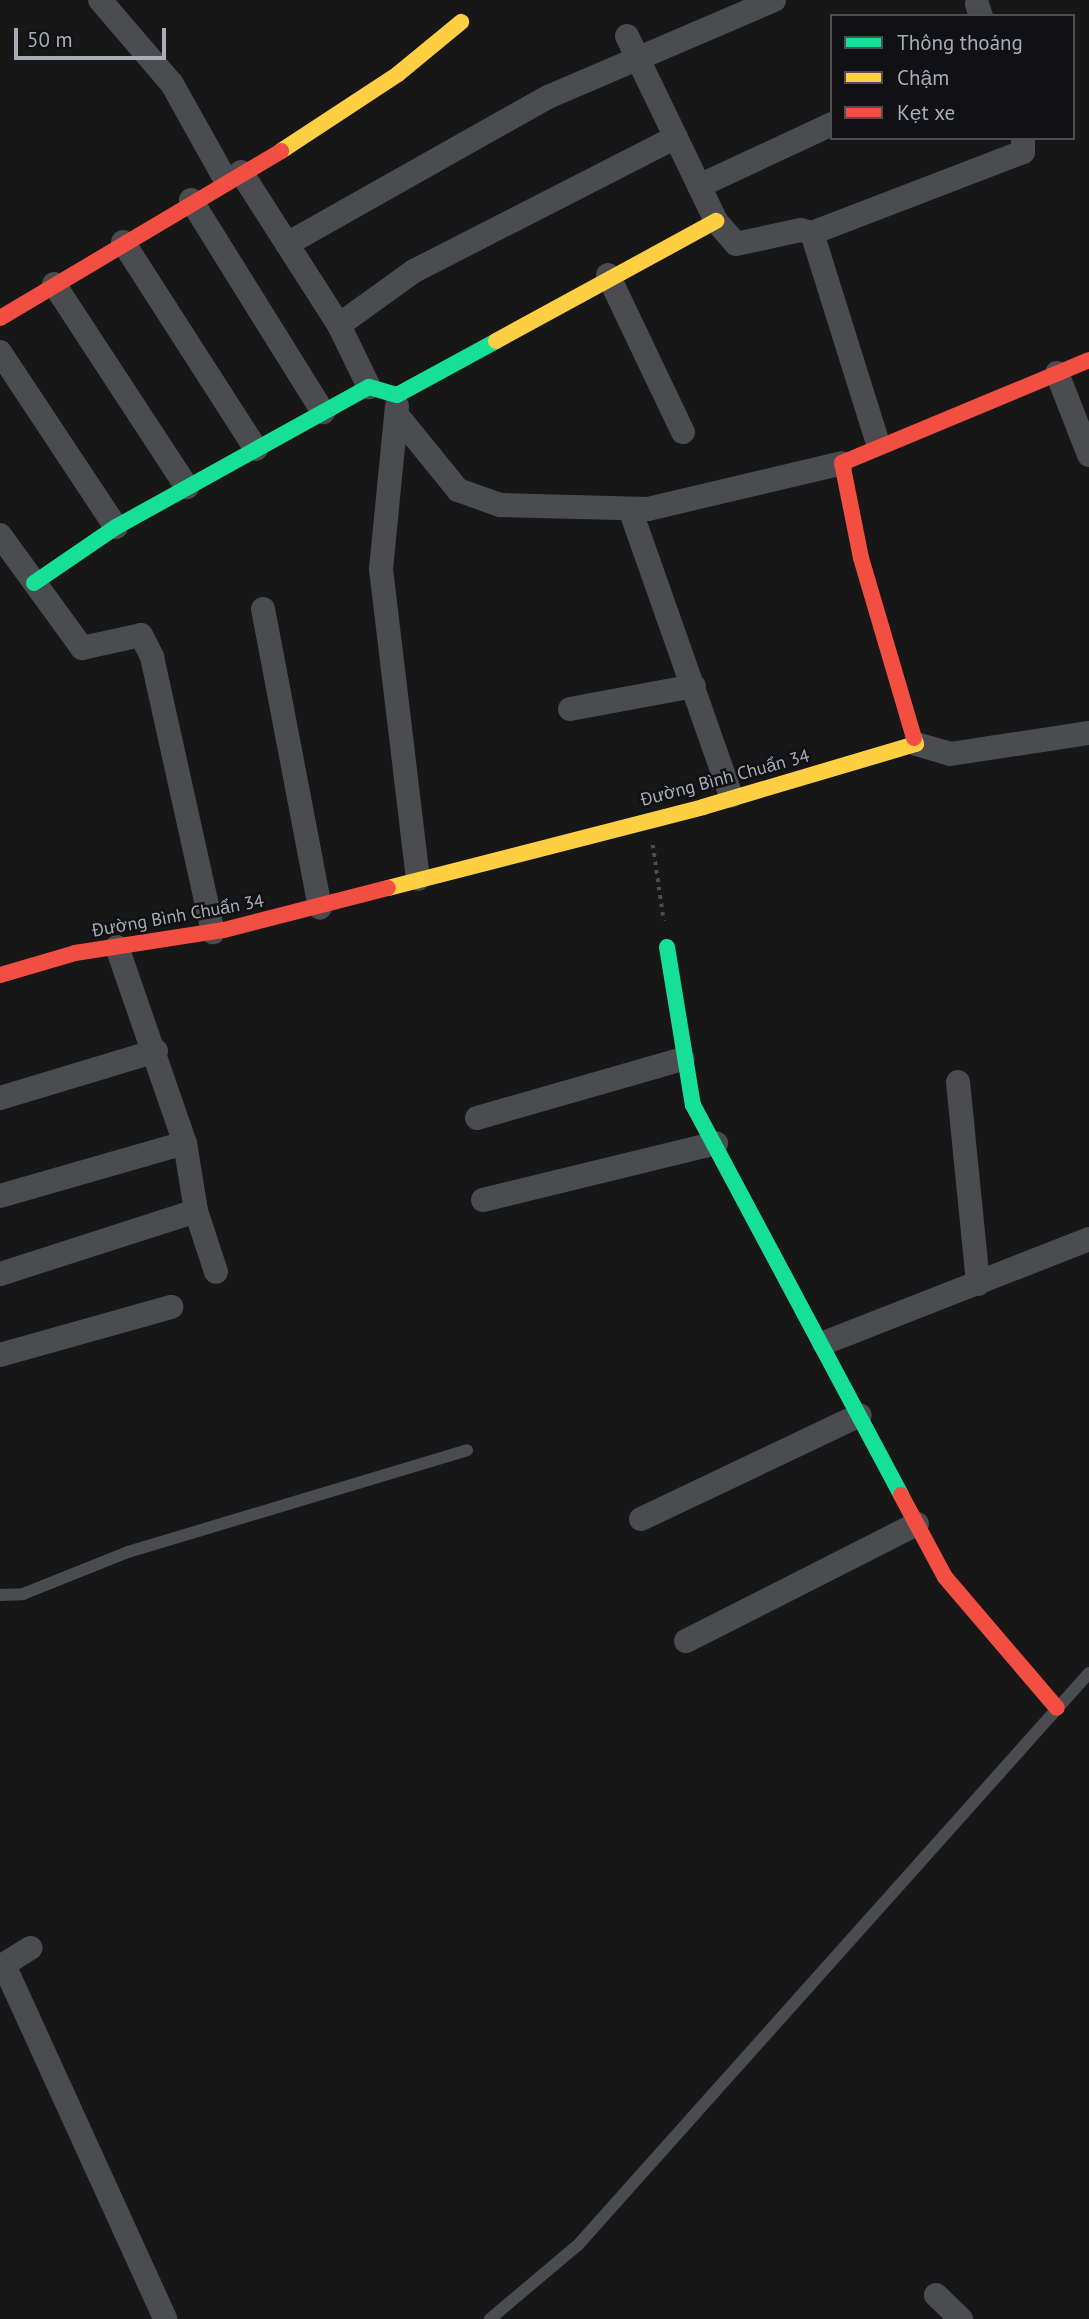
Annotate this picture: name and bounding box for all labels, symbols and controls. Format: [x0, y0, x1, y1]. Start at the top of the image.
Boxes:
scale bar [18, 14, 170, 58]
legend [830, 14, 1075, 140]
text: 50 m [27, 26, 73, 53]
text: Thông thoáng [897, 29, 1023, 56]
text: Chậm [897, 64, 949, 91]
text: Kẹt xe [897, 99, 955, 126]
street label: Đường Bình Chuẩn 34 [638, 745, 812, 811]
street label: Đường Bình Chuẩn 34 [90, 890, 266, 942]

